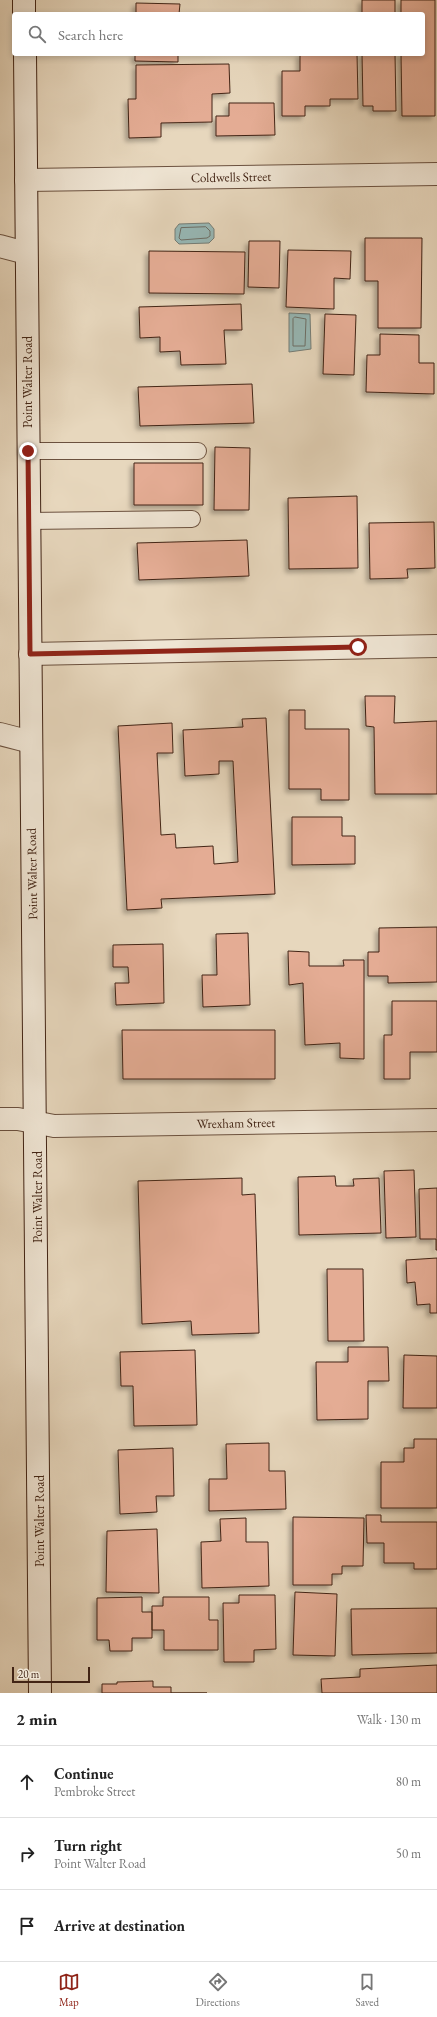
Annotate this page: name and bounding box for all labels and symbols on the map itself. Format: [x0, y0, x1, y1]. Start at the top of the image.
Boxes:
street label: Coldwells Street [191, 168, 271, 186]
street label: Point Walter Road [19, 336, 36, 428]
route end [19, 442, 37, 460]
route start [349, 638, 367, 656]
street label: Point Walter Road [23, 827, 41, 920]
street label: Wrexham Street [197, 1114, 275, 1132]
street label: Point Walter Road [29, 1151, 46, 1243]
street label: Point Walter Road [31, 1475, 48, 1567]
scale bar [12, 1665, 90, 1684]

